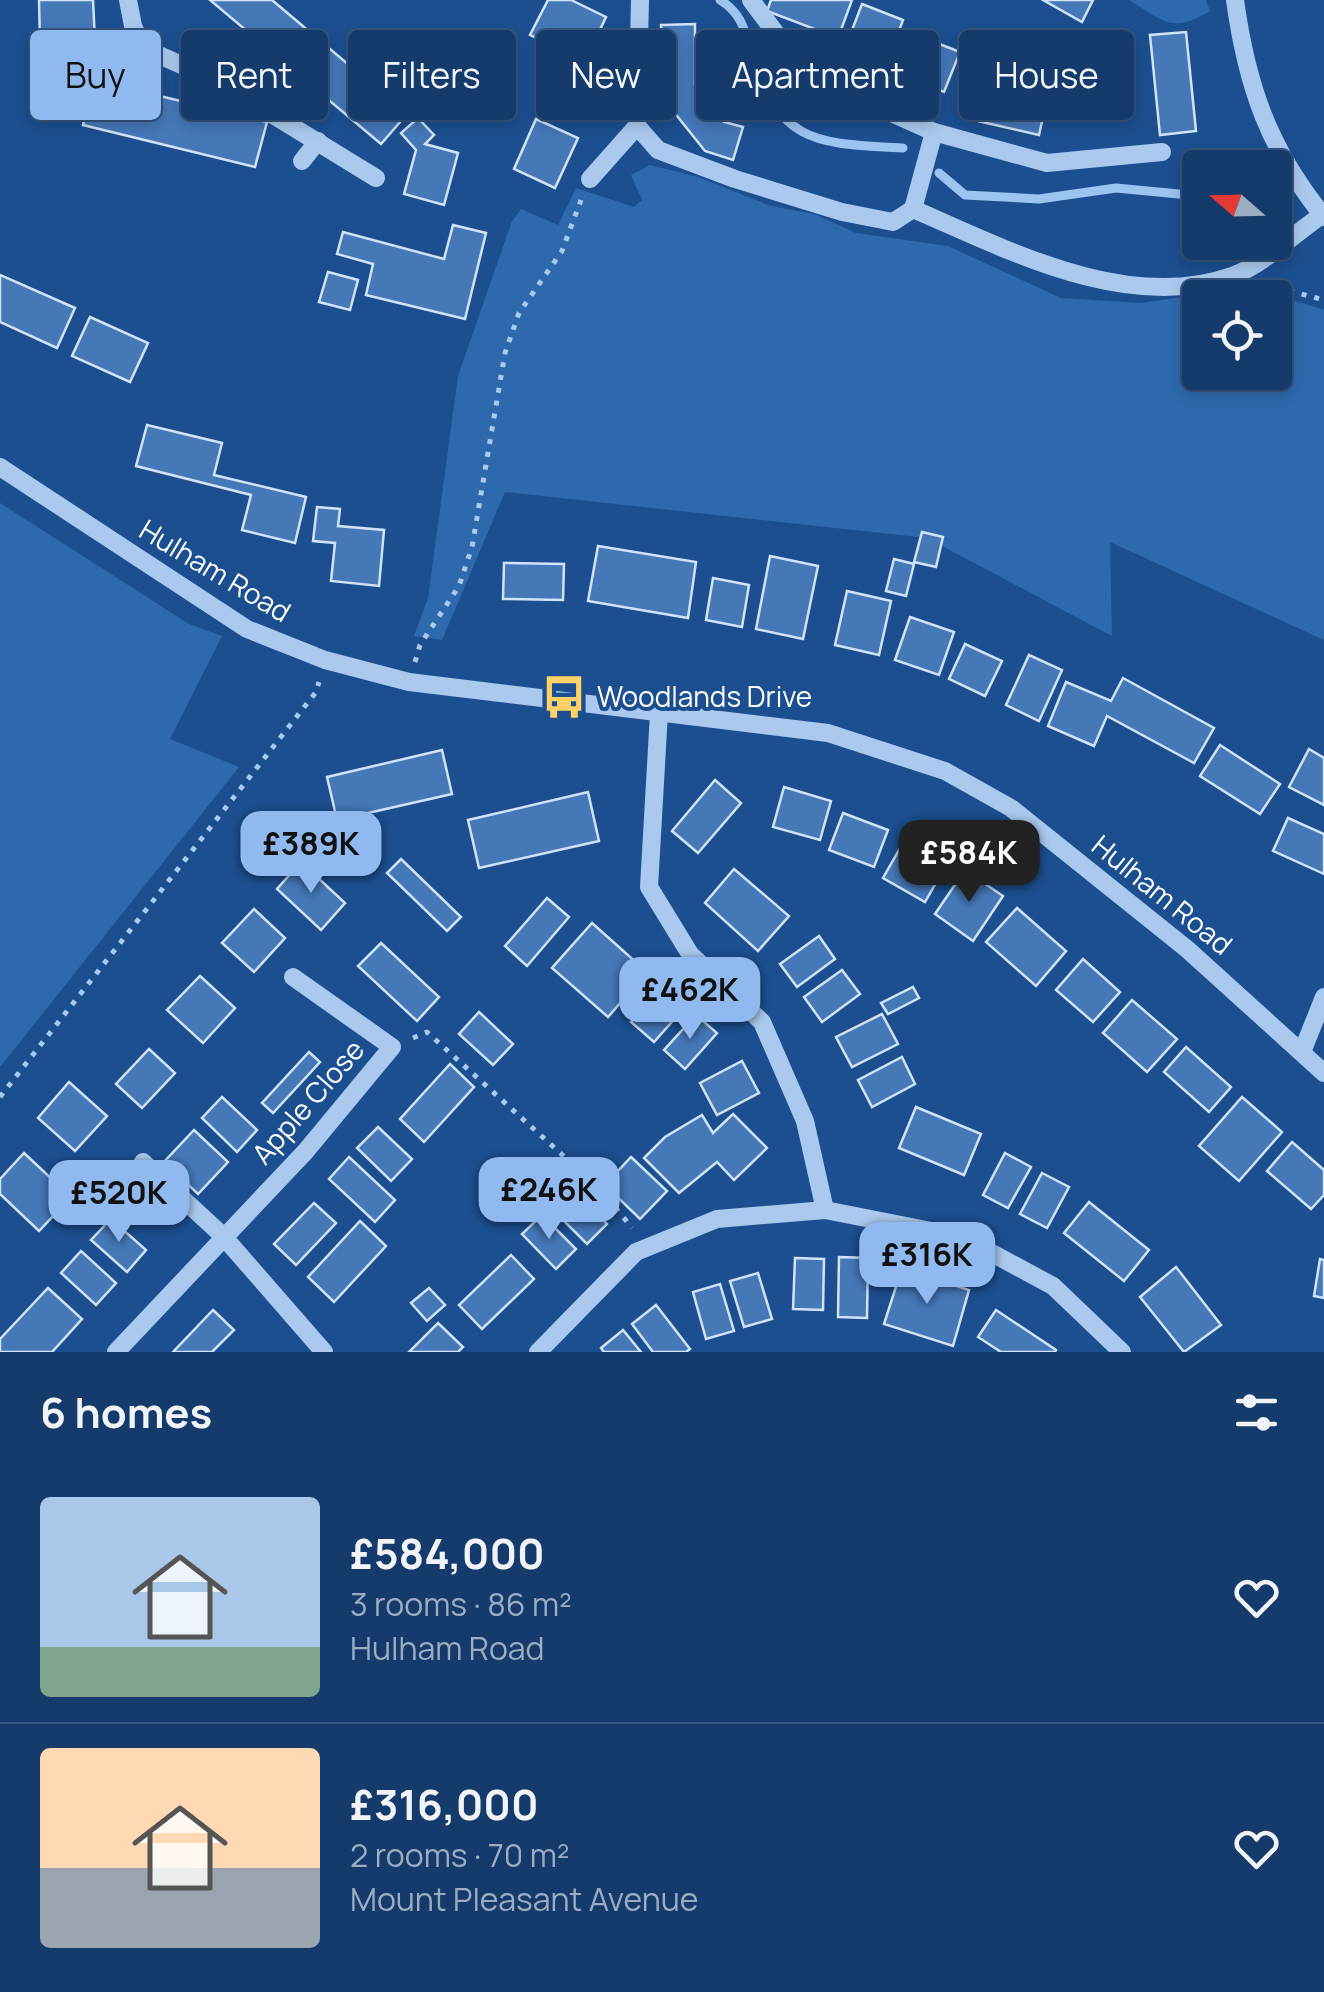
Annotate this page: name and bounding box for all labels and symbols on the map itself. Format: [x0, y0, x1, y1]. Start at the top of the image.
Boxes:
north arrow [1182, 150, 1292, 260]
street label: Hulham Road [133, 510, 298, 630]
bus stop icon: Woodlands Drive [540, 673, 588, 721]
place label: Woodlands Drive [597, 677, 812, 715]
pin: £389K [241, 811, 381, 896]
pin: £584K [899, 820, 1039, 905]
street label: Hulham Road [1085, 826, 1241, 963]
pin: £462K [620, 957, 760, 1042]
street label: Apple Close [243, 1031, 372, 1172]
pin: £246K [479, 1157, 619, 1242]
pin: £520K [49, 1160, 189, 1245]
pin: £316K [857, 1222, 997, 1307]

